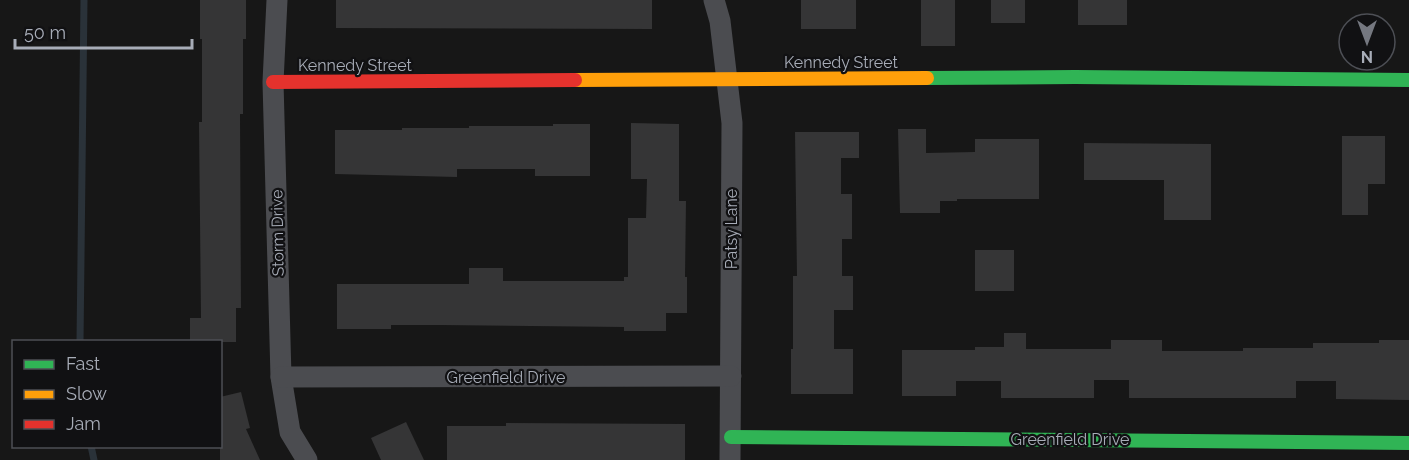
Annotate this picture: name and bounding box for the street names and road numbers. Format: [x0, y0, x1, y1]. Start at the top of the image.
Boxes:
street label: Kennedy Street [784, 53, 899, 72]
street label: Kennedy Street [298, 56, 413, 75]
street label: Storm Drive [267, 189, 288, 277]
street label: Patsy Lane [722, 189, 741, 269]
street label: Greenfield Drive [447, 368, 565, 387]
street label: Greenfield Drive [1011, 430, 1129, 449]

